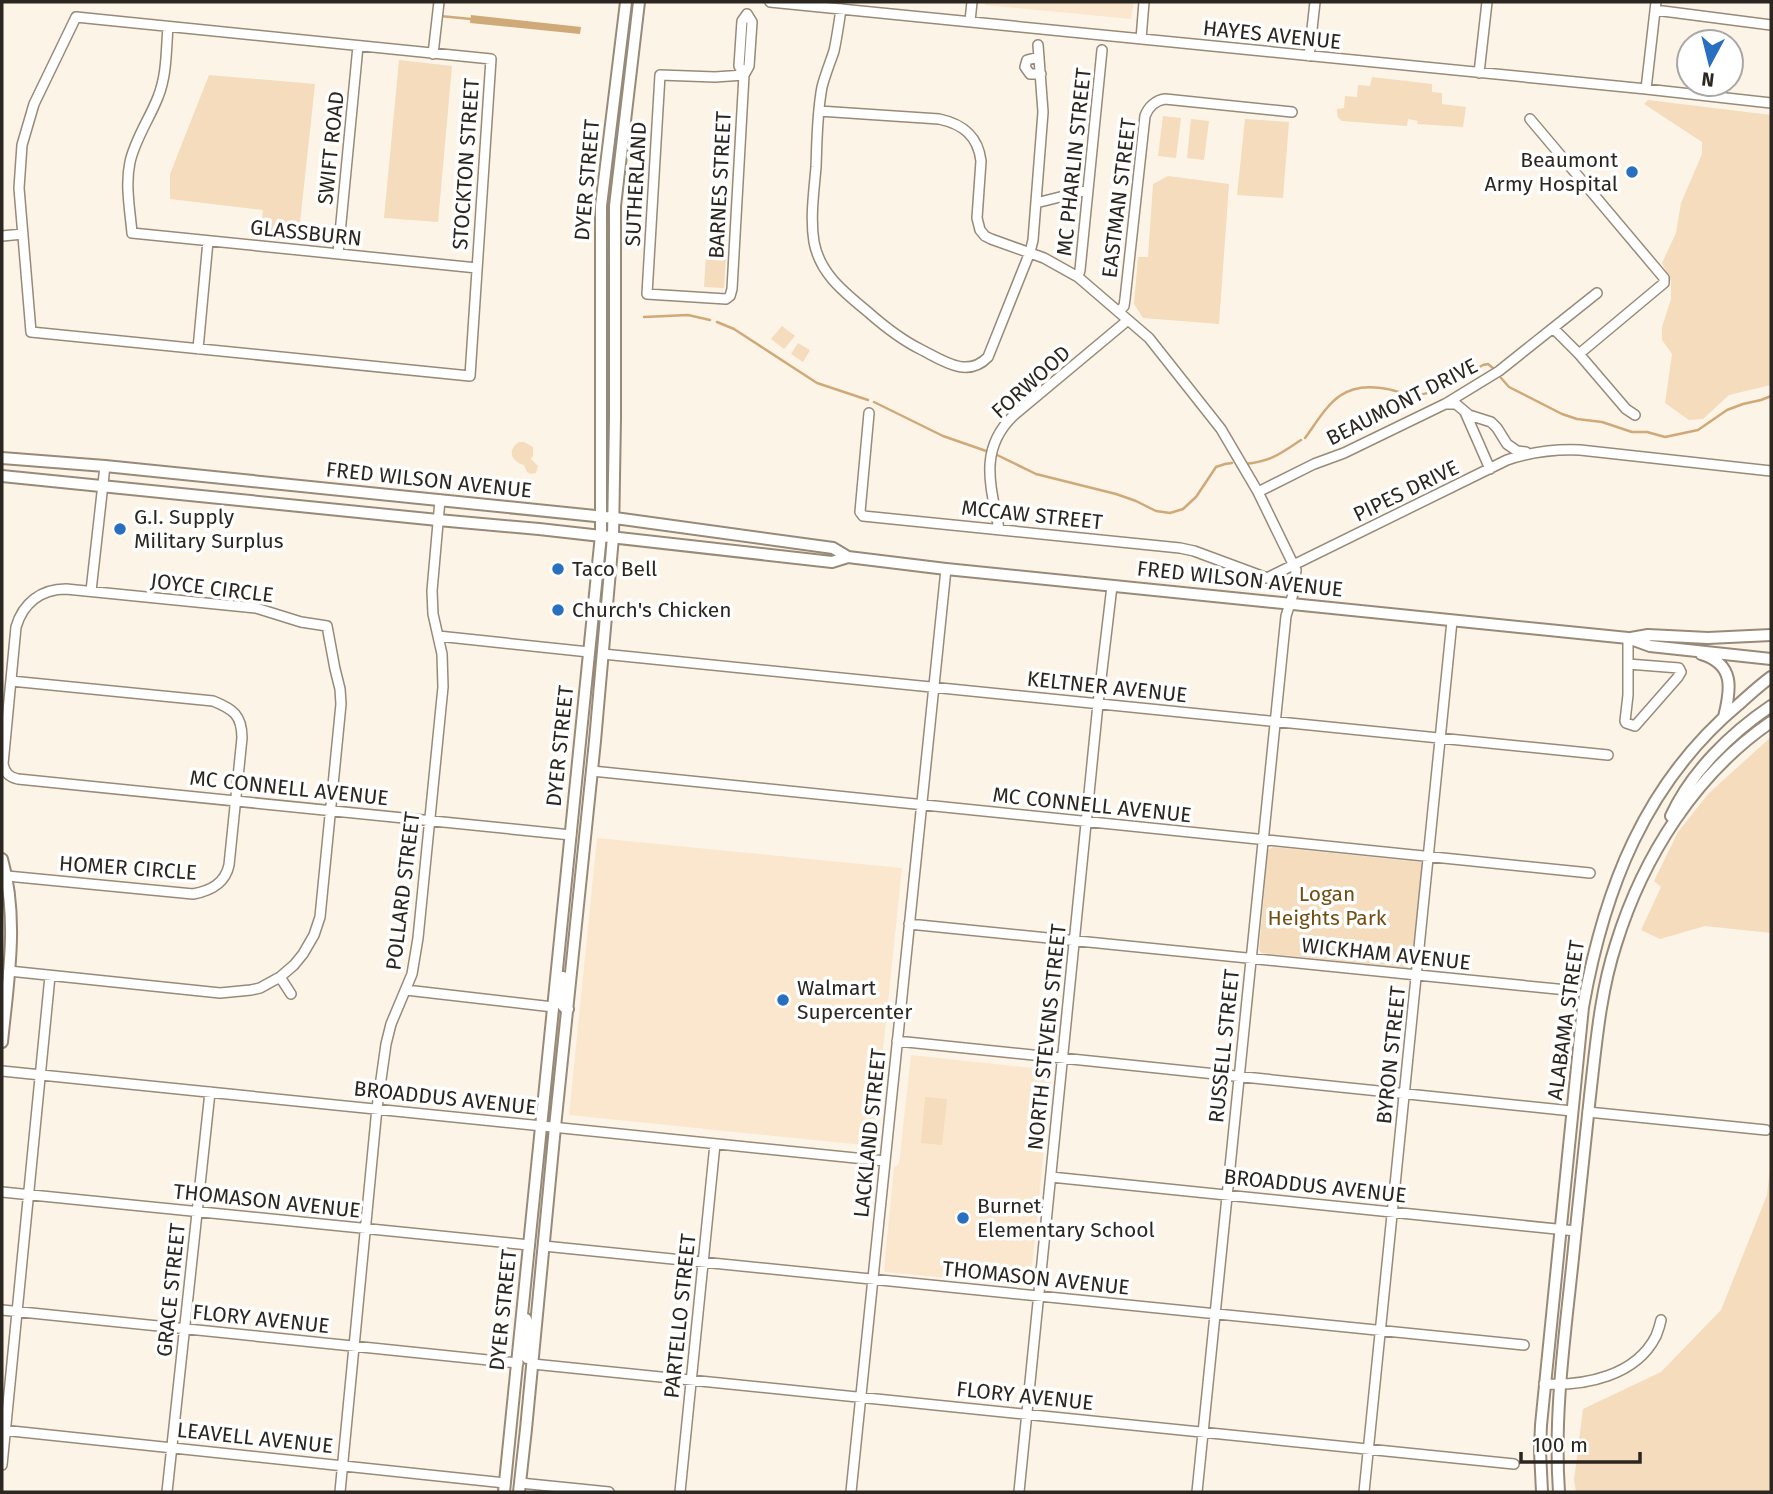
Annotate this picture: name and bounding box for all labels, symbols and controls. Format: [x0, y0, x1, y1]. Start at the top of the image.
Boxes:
street label: HAYES AVENUE [1202, 15, 1342, 55]
north arrow [1675, 28, 1745, 98]
street label: MC PHARLIN STREET [1051, 66, 1097, 257]
text: N [1700, 67, 1716, 92]
street label: STOCKTON STREET [447, 77, 485, 251]
street label: SWIFT ROAD [312, 90, 350, 206]
street label: BARNES STREET [703, 110, 737, 259]
street label: EASTMAN STREET [1096, 116, 1142, 279]
street label: DYER STREET [569, 118, 605, 242]
street label: SUTHERLAND [620, 121, 652, 247]
place label: Beaumont Army Hospital [1485, 147, 1618, 197]
marker: Beaumont Army Hospital [1624, 164, 1640, 180]
street label: GLASSBURN [249, 214, 363, 252]
street label: FORWOOD [986, 340, 1076, 424]
street label: BEAUMONT DRIVE [1322, 353, 1482, 451]
street label: PIPES DRIVE [1349, 454, 1463, 528]
street label: FRED WILSON AVENUE [325, 456, 533, 504]
street label: MCCAW STREET [960, 495, 1104, 535]
place label: G.I. Supply Military Surplus [134, 504, 284, 554]
marker: G.I. Supply Military Surplus [112, 521, 128, 537]
street label: FRED WILSON AVENUE [1136, 555, 1344, 603]
place label: Taco Bell [572, 556, 657, 582]
marker: Taco Bell [550, 561, 566, 577]
street label: JOYCE CIRCLE [149, 568, 275, 608]
place label: Church's Chicken [572, 597, 732, 623]
marker: Church's Chicken [550, 602, 566, 618]
street label: KELTNER AVENUE [1026, 666, 1188, 708]
street label: DYER STREET [541, 684, 579, 808]
street label: MC CONNELL AVENUE [188, 765, 390, 811]
street label: MC CONNELL AVENUE [991, 782, 1193, 828]
street label: POLLARD STREET [380, 810, 426, 972]
street label: HOMER CIRCLE [58, 850, 198, 886]
park label: Logan Heights Park [1267, 881, 1387, 931]
street label: NORTH STEVENS STREET [1022, 923, 1072, 1151]
street label: WICKHAM AVENUE [1300, 932, 1472, 976]
street label: ALABAMA STREET [1542, 938, 1590, 1102]
street label: RUSSELL STREET [1203, 968, 1245, 1124]
place label: Walmart Supercenter [797, 975, 912, 1025]
street label: BYRON STREET [1371, 985, 1411, 1125]
marker: Walmart Supercenter [775, 992, 791, 1008]
street label: LACKLAND STREET [848, 1047, 892, 1219]
street label: BROADDUS AVENUE [352, 1075, 538, 1121]
street label: BROADDUS AVENUE [1222, 1163, 1408, 1209]
street label: THOMASON AVENUE [172, 1178, 362, 1224]
place label: Burnet Elementary School [977, 1193, 1155, 1243]
marker: Burnet Elementary School [955, 1210, 971, 1226]
street label: GRACE STREET [151, 1222, 191, 1358]
street label: PARTELLO STREET [658, 1232, 702, 1400]
street label: DYER STREET [484, 1248, 522, 1372]
street label: THOMASON AVENUE [941, 1255, 1131, 1301]
street label: FLORY AVENUE [191, 1299, 331, 1339]
street label: FLORY AVENUE [955, 1376, 1095, 1416]
street label: LEAVELL AVENUE [176, 1417, 334, 1459]
scale bar [1521, 1420, 1640, 1464]
text: 100 m [1532, 1432, 1588, 1458]

